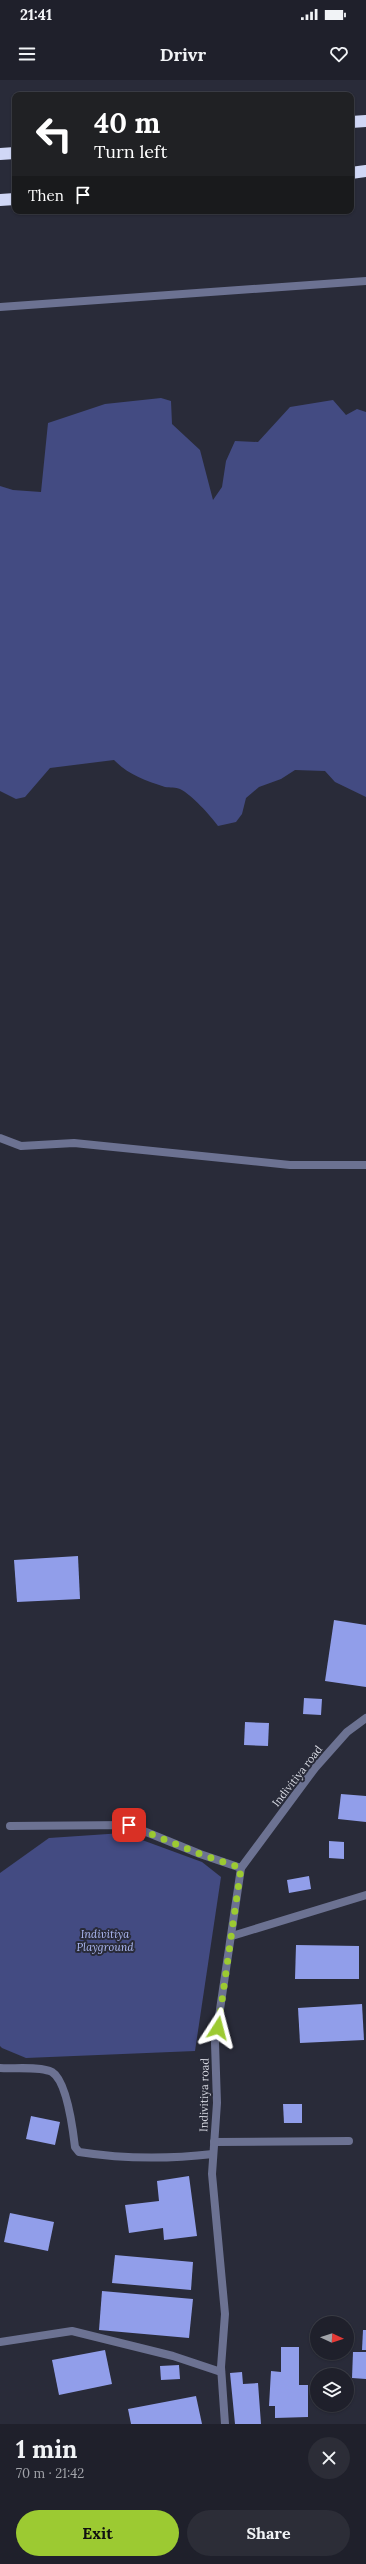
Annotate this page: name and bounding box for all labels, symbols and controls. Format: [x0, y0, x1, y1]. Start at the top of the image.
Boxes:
text: 21:41 [20, 5, 52, 24]
icon: menu [16, 43, 38, 65]
text: Drivr [160, 43, 206, 66]
icon: heart [328, 43, 350, 65]
text: 40 m [94, 105, 160, 141]
icon: left [28, 108, 80, 160]
text: Turn left [94, 140, 167, 163]
icon: arrive [72, 184, 94, 206]
text: Then [28, 186, 64, 205]
street label: Indivitiya road [269, 1742, 325, 1809]
pin [112, 1808, 146, 1842]
icon: arrive [118, 1814, 140, 1836]
park label: Indivitiya Playground [76, 1927, 134, 1954]
position arrow [197, 2007, 239, 2049]
street label: Indivitiya road [196, 2058, 212, 2132]
north arrow [310, 2316, 354, 2360]
map controls [310, 2316, 354, 2412]
button: layers [310, 2368, 354, 2412]
text: 1 min [16, 2434, 77, 2465]
button: close [308, 2437, 350, 2479]
text: 70 m · 21:42 [16, 2465, 84, 2482]
button: Exit [16, 2510, 179, 2556]
button: Share [187, 2510, 350, 2556]

